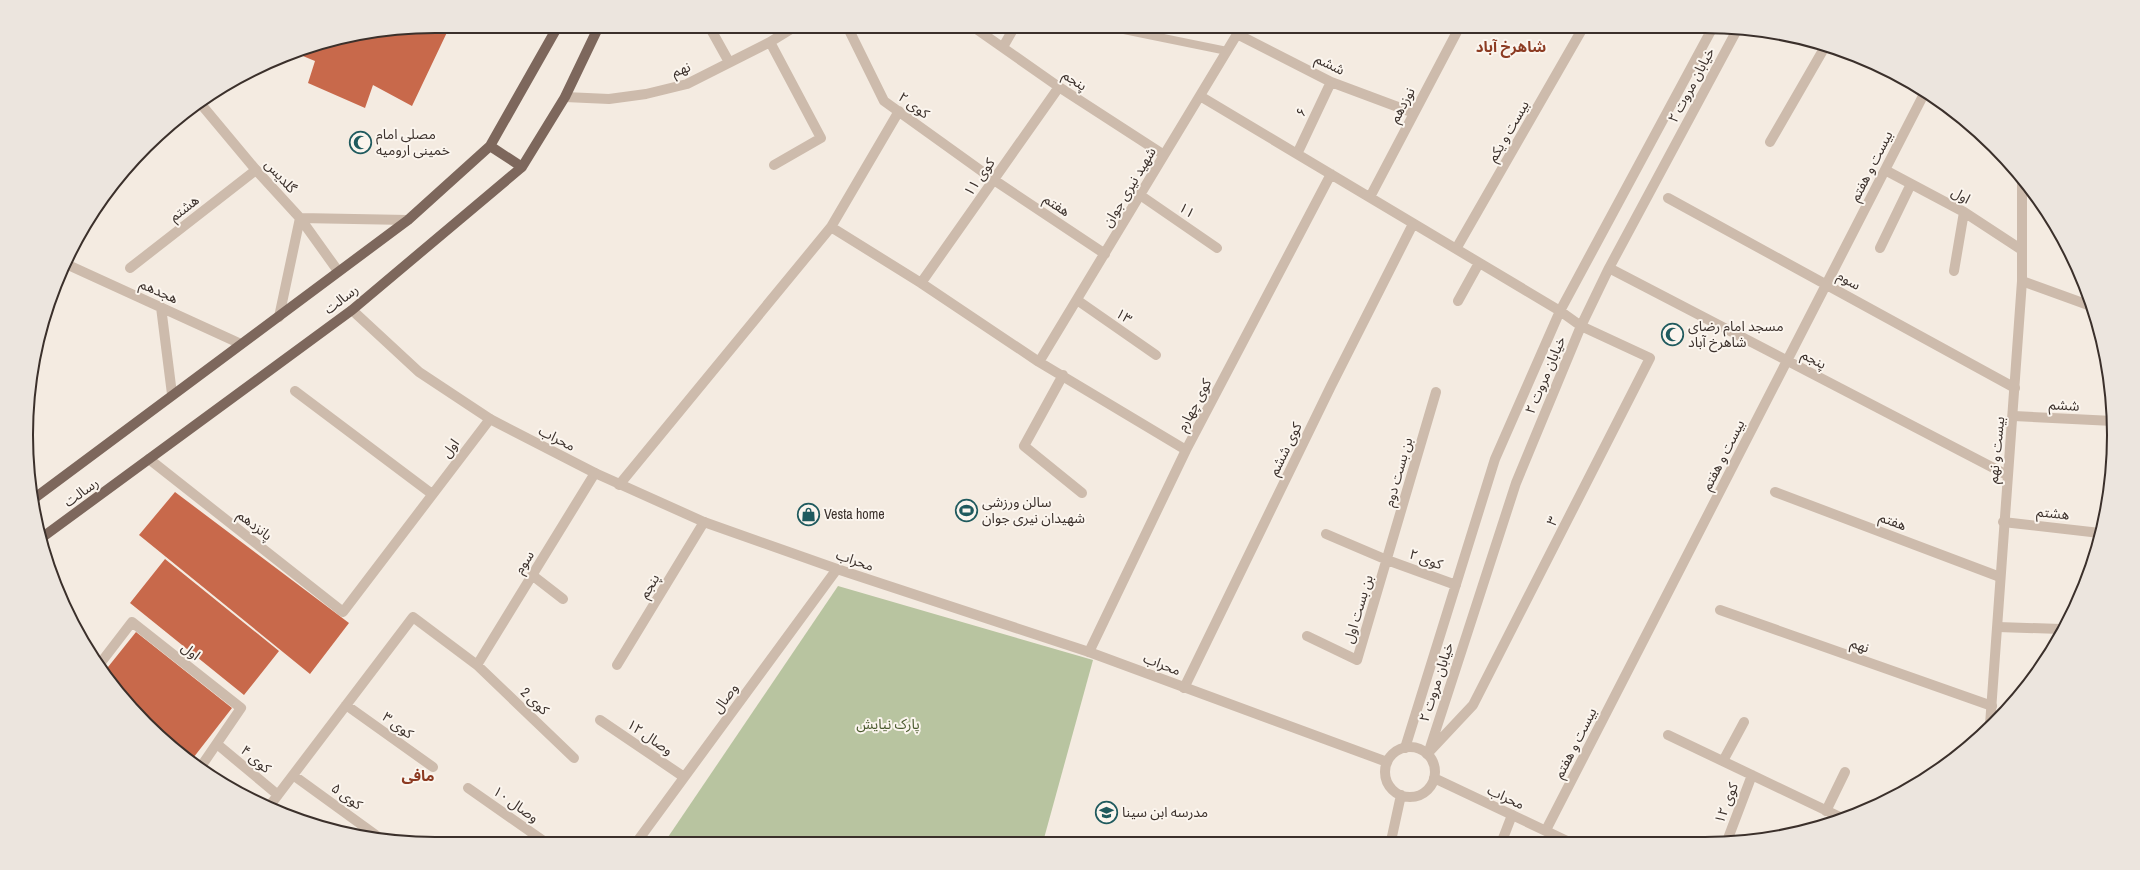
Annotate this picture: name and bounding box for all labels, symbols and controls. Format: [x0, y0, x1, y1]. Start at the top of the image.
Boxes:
district label: شاهرخ آباد [1476, 36, 1546, 58]
street label: خیابان مروت ۲ [1664, 44, 1718, 126]
street label: ششم [1311, 49, 1348, 80]
street label: نهم [669, 57, 694, 83]
street label: پنجم [1058, 65, 1091, 96]
street label: نوزدهم [1385, 84, 1421, 127]
street label: کوی ۲ [895, 88, 933, 122]
street label: بیست و یکم [1483, 97, 1535, 166]
street label: ۶ [1291, 104, 1311, 120]
place label: مصلی امام خمینی ارومیه [376, 125, 450, 159]
street label: بیست و هفتم [1846, 127, 1898, 205]
mosque icon: مصلی امام خمینی ارومیه [348, 129, 374, 155]
street label: شهید نیری جوان [1098, 144, 1160, 230]
street label: کوی ۱۱ [960, 154, 999, 199]
street label: گلدیس [261, 155, 301, 197]
street label: اول [1948, 182, 1974, 208]
street label: هفتم [1039, 190, 1074, 222]
street label: هشتم [165, 191, 204, 227]
street label: ۱۱ [1175, 198, 1199, 222]
street label: سوم [1833, 266, 1864, 296]
street label: هجدهم [136, 275, 181, 309]
street label: رسالت [320, 280, 362, 318]
street label: ۱۳ [1112, 304, 1136, 328]
place label: مسجد امام رضای شاهرخ آباد [1688, 317, 1784, 353]
mosque icon: مسجد امام رضای شاهرخ آباد [1660, 321, 1686, 347]
street label: خیابان مروت ۲ [1521, 334, 1569, 416]
street label: پنجم [1798, 345, 1830, 375]
street label: کوی چهارم [1173, 375, 1217, 435]
street label: ششم [2048, 395, 2080, 417]
street label: بیست و نهم [1984, 415, 2010, 485]
street label: بیست و هفتم [1698, 416, 1750, 494]
street label: کوی ششم [1264, 419, 1307, 479]
street label: محراب [536, 421, 578, 455]
street label: اول [437, 435, 463, 461]
street label: بن بست دوم [1380, 435, 1418, 509]
street label: رسالت [60, 473, 102, 511]
place label: سالن ورزشی شهیدان نیری جوان [982, 493, 1085, 527]
sports icon: سالن ورزشی شهیدان نیری جوان [953, 497, 979, 523]
shop icon: Vesta home [796, 501, 822, 527]
street label: هشتم [2035, 502, 2070, 526]
place label: Vesta home [824, 505, 885, 523]
street label: پانزدهم [233, 506, 276, 546]
street label: هفتم [1876, 508, 1909, 536]
street label: ۳ [1542, 513, 1562, 529]
street label: محراب [834, 545, 876, 575]
street label: کوی ۲ [1407, 545, 1445, 573]
street label: سوم [510, 547, 540, 578]
street label: پنجم [635, 570, 665, 603]
street label: بن بست اول [1339, 572, 1377, 645]
street label: نهم [1847, 633, 1872, 659]
street label: اول [178, 638, 204, 664]
street label: خیابان مروت ۲ [1415, 640, 1457, 724]
street label: محراب [1141, 649, 1183, 679]
street label: وصال [708, 679, 742, 717]
street label: کوی 2 [517, 683, 553, 719]
street label: بیست و هفتم [1550, 704, 1602, 782]
street label: کوی ۳ [379, 708, 417, 742]
street label: وصال ۱۲ [623, 715, 677, 759]
park label: پارک نیایش [856, 715, 920, 734]
street label: کوی ۴ [237, 741, 275, 777]
district label: مافی [401, 765, 435, 786]
street label: کوی ۵ [328, 779, 366, 813]
street label: کوی ۱۲ [1710, 780, 1742, 826]
street label: محراب [1485, 781, 1527, 813]
street label: وصال ۱۰ [490, 782, 542, 826]
school or university icon: مدرسه ابن سینا [1094, 799, 1120, 825]
place label: مدرسه ابن سینا [1122, 803, 1208, 821]

